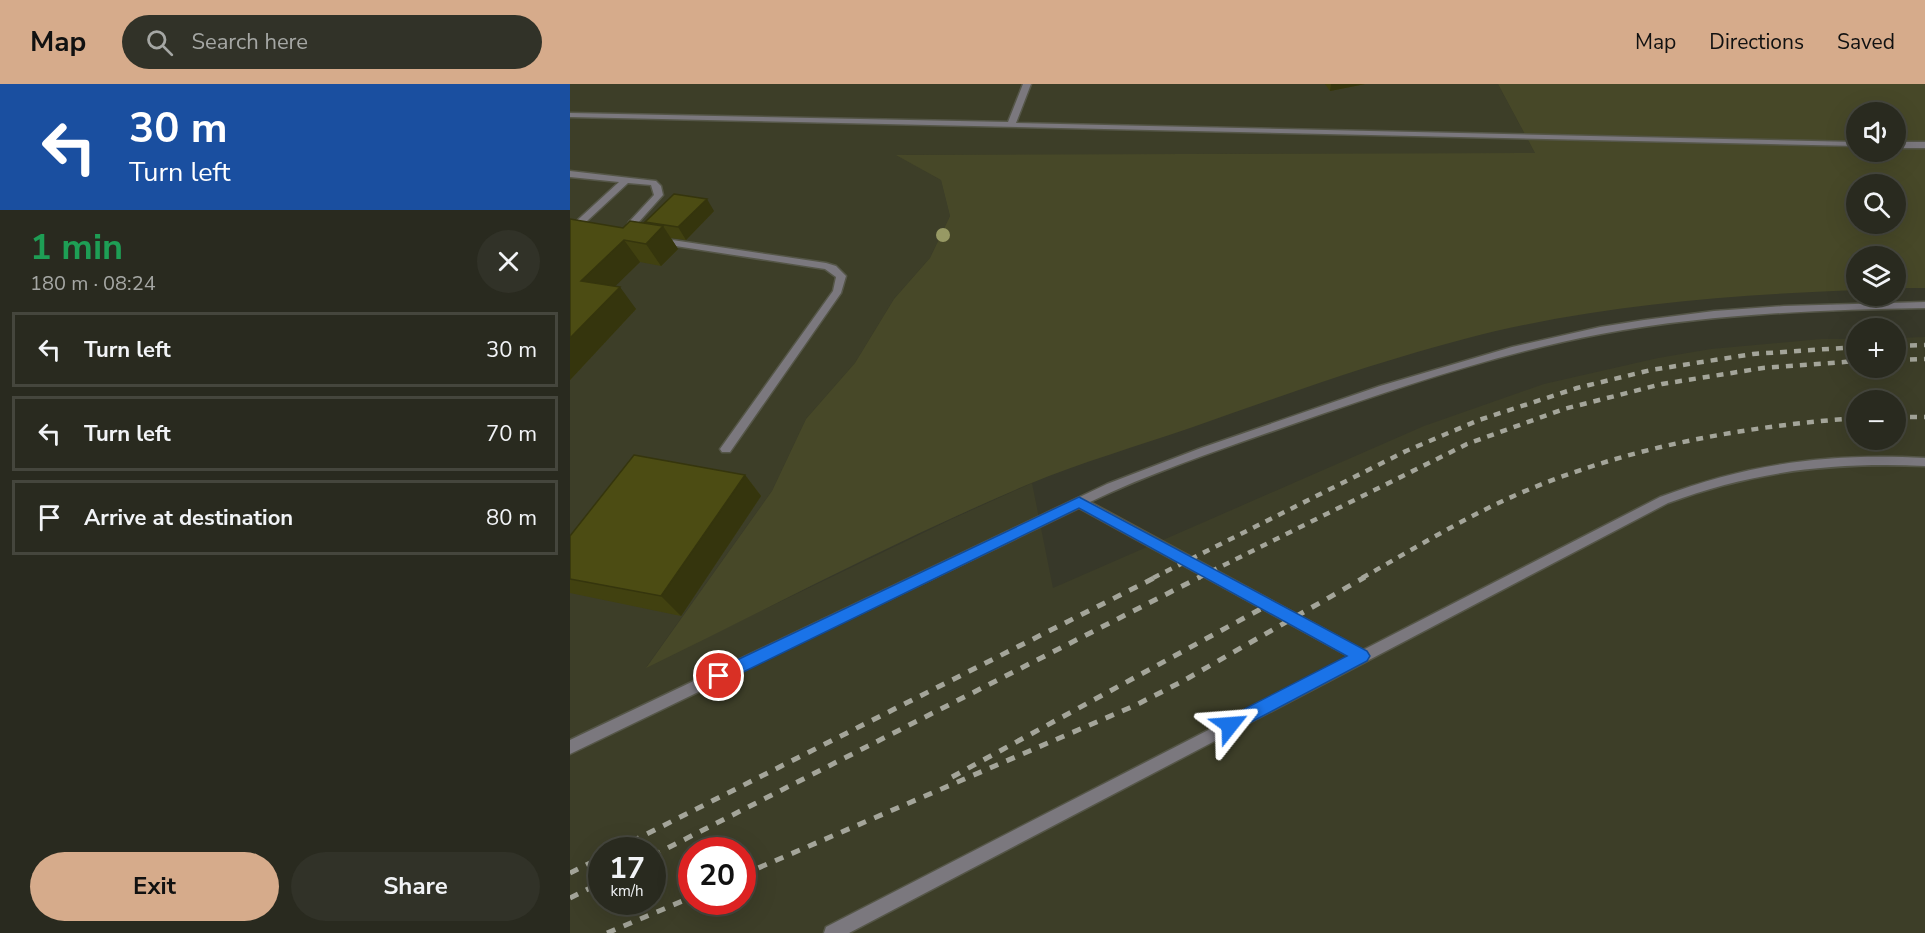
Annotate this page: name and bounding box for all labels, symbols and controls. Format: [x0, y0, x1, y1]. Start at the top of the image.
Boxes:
search box [122, 15, 542, 69]
text: Map [30, 23, 86, 61]
icon: search [143, 26, 176, 59]
text: Search here [191, 27, 308, 57]
text: Map [1635, 28, 1676, 56]
text: Directions [1709, 28, 1804, 56]
text: Saved [1837, 28, 1895, 56]
text: 30 m [129, 100, 228, 157]
map controls [1846, 102, 1906, 450]
button: sound [1846, 102, 1906, 162]
icon: left [30, 108, 108, 186]
text: Turn left [129, 154, 230, 191]
button: search [1846, 174, 1906, 234]
text: 1 min [30, 223, 123, 272]
button: close [477, 230, 540, 293]
button: layers [1846, 246, 1906, 306]
text: 180 m · 08:24 [30, 270, 156, 297]
button: + [1846, 318, 1906, 378]
icon: left [33, 333, 66, 366]
text: Turn left [84, 335, 171, 365]
text: 30 m [486, 335, 537, 365]
button: − [1846, 390, 1906, 450]
icon: left [33, 417, 66, 450]
text: Turn left [84, 419, 171, 449]
text: 70 m [486, 419, 537, 449]
icon: arrive [33, 501, 66, 534]
text: Arrive at destination [84, 503, 293, 533]
text: 80 m [486, 503, 537, 533]
pin [693, 650, 744, 701]
icon: arrive [702, 659, 735, 692]
position arrow [1198, 693, 1262, 757]
speed limit sign: 20 [678, 837, 756, 915]
text: 17 [609, 848, 645, 889]
button: Exit [30, 852, 279, 921]
button: Share [291, 852, 540, 921]
text: km/h [610, 881, 644, 901]

